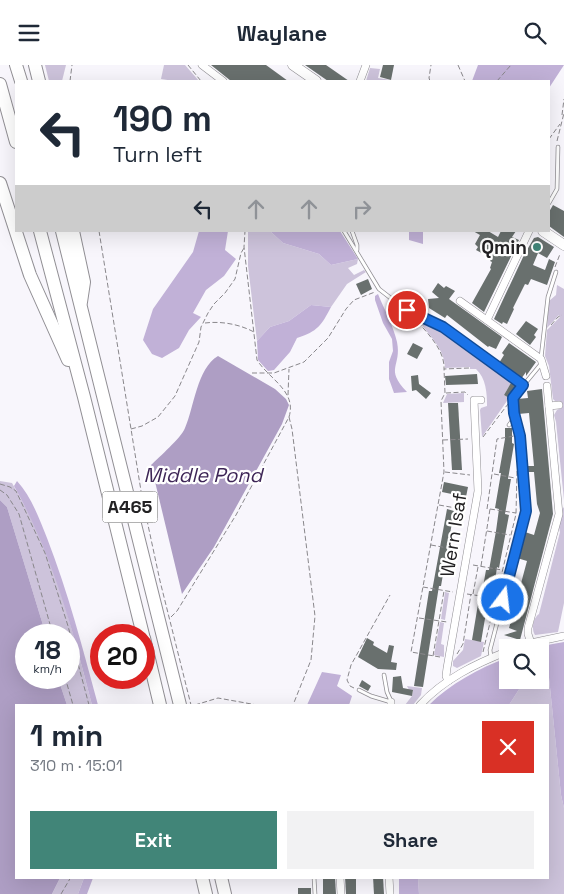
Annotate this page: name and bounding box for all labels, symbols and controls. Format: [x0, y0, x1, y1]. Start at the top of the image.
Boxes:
icon: menu [15, 19, 43, 47]
text: Waylane [237, 19, 327, 47]
icon: search [521, 19, 549, 47]
text: 190 m [113, 97, 212, 141]
icon: left [30, 100, 95, 165]
text: Turn left [113, 140, 203, 168]
icon: left [189, 195, 217, 223]
icon: ahead [242, 195, 270, 223]
icon: ahead [295, 195, 323, 223]
icon: right [348, 195, 376, 223]
place label: Qmin [481, 235, 527, 260]
marker: Qmin [531, 241, 543, 253]
pin [386, 289, 428, 331]
icon: arrive [393, 296, 421, 324]
water label: Middle Pond [143, 462, 265, 488]
street label: Wern Isaf [435, 491, 472, 579]
road number: A465 [102, 492, 158, 523]
position arrow [476, 573, 528, 625]
speed limit sign: 20 [90, 624, 155, 689]
text: 18 [34, 634, 61, 666]
map controls [499, 639, 549, 689]
button: search [499, 639, 549, 689]
text: km/h [33, 661, 62, 677]
text: 1 min [30, 716, 103, 755]
button: close [482, 721, 534, 773]
text: 310 m · 15:01 [30, 755, 123, 776]
button: Exit [30, 811, 277, 869]
button: Share [287, 811, 534, 869]

